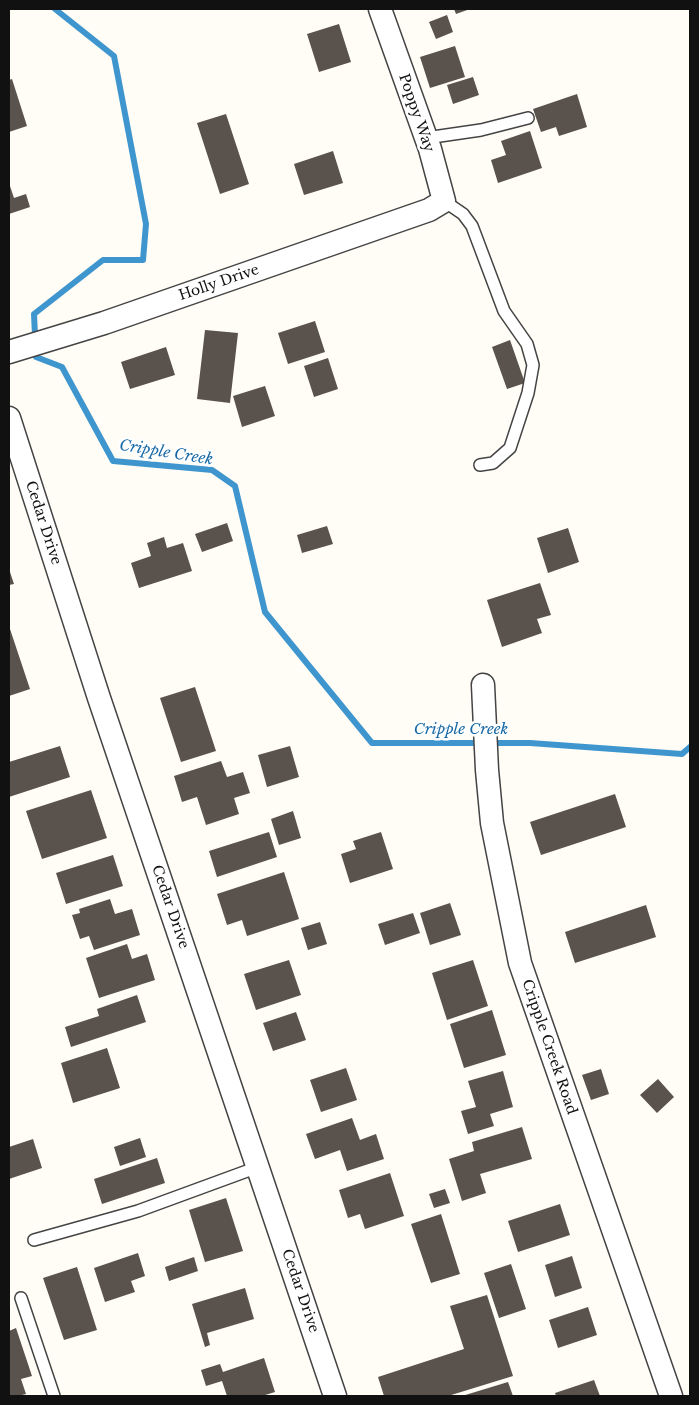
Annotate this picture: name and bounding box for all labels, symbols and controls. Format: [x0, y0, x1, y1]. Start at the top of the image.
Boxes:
street label: Poppy Way [395, 72, 437, 154]
street label: Holly Drive [177, 261, 261, 305]
water label: Cripple Creek [118, 437, 214, 469]
street label: Cedar Drive [22, 479, 64, 567]
water label: Cripple Creek [414, 721, 508, 739]
street label: Cedar Drive [148, 863, 192, 951]
street label: Cripple Creek Road [518, 977, 580, 1117]
street label: Cedar Drive [278, 1247, 322, 1335]

